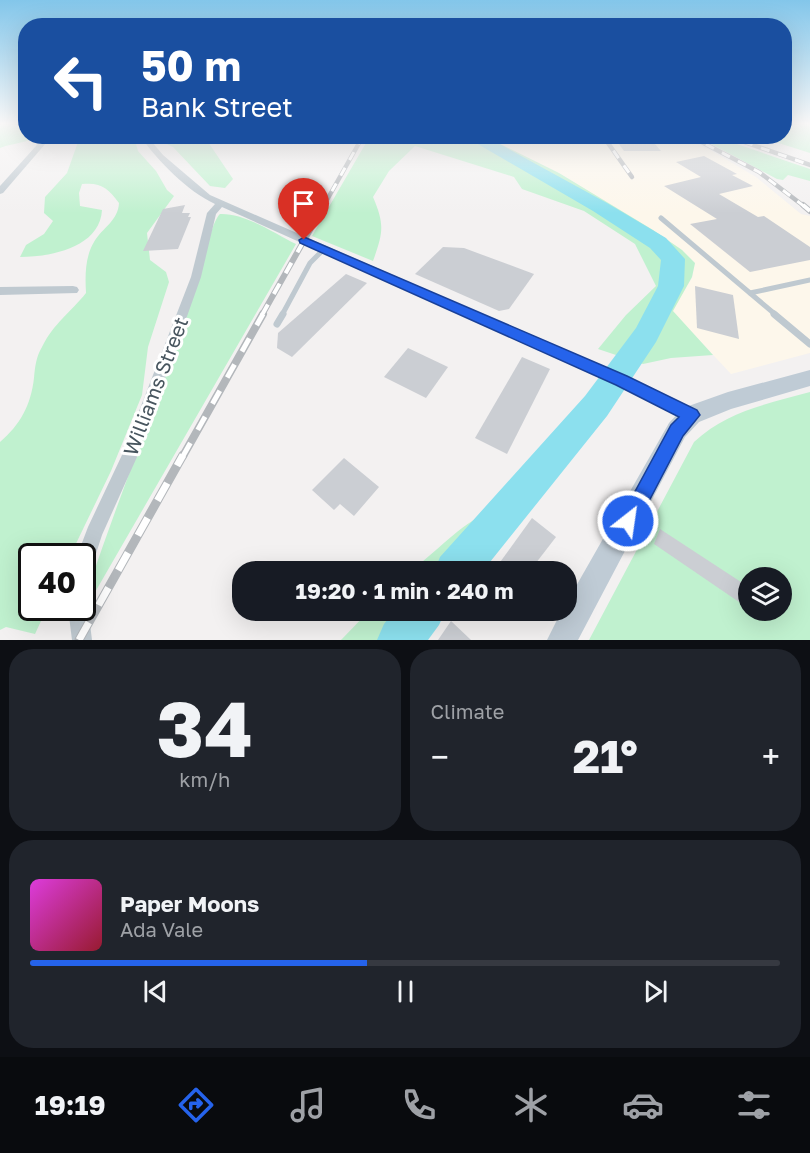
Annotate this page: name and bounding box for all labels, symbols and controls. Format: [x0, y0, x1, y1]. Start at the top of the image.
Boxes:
text: 50 m [141, 40, 241, 90]
icon: left [42, 42, 120, 120]
text: Bank Street [141, 91, 293, 123]
pin [278, 178, 329, 240]
icon: arrive [287, 187, 320, 220]
street label: Williams Street [118, 313, 192, 459]
position arrow [596, 489, 660, 553]
speed limit sign: 40 [18, 543, 96, 621]
map controls [738, 567, 792, 621]
button: layers [738, 567, 792, 621]
text: 19:20 · 1 min · 240 m [296, 577, 513, 604]
text: 34 [157, 681, 253, 774]
text: Climate [431, 699, 504, 723]
text: 21° [573, 729, 638, 783]
text: − [431, 737, 449, 776]
text: + [762, 737, 780, 776]
text: km/h [179, 767, 230, 791]
text: Paper Moons [120, 890, 259, 917]
text: Ada Vale [120, 917, 203, 941]
icon: previous [139, 975, 172, 1008]
icon: pause [389, 975, 422, 1008]
icon: next [639, 975, 672, 1008]
icon: directions [175, 1084, 217, 1126]
icon: music [287, 1084, 329, 1126]
icon: phone [398, 1084, 440, 1126]
icon: climate [510, 1084, 552, 1126]
icon: car [622, 1084, 664, 1126]
icon: filters [733, 1084, 775, 1126]
text: 19:19 [35, 1089, 106, 1121]

